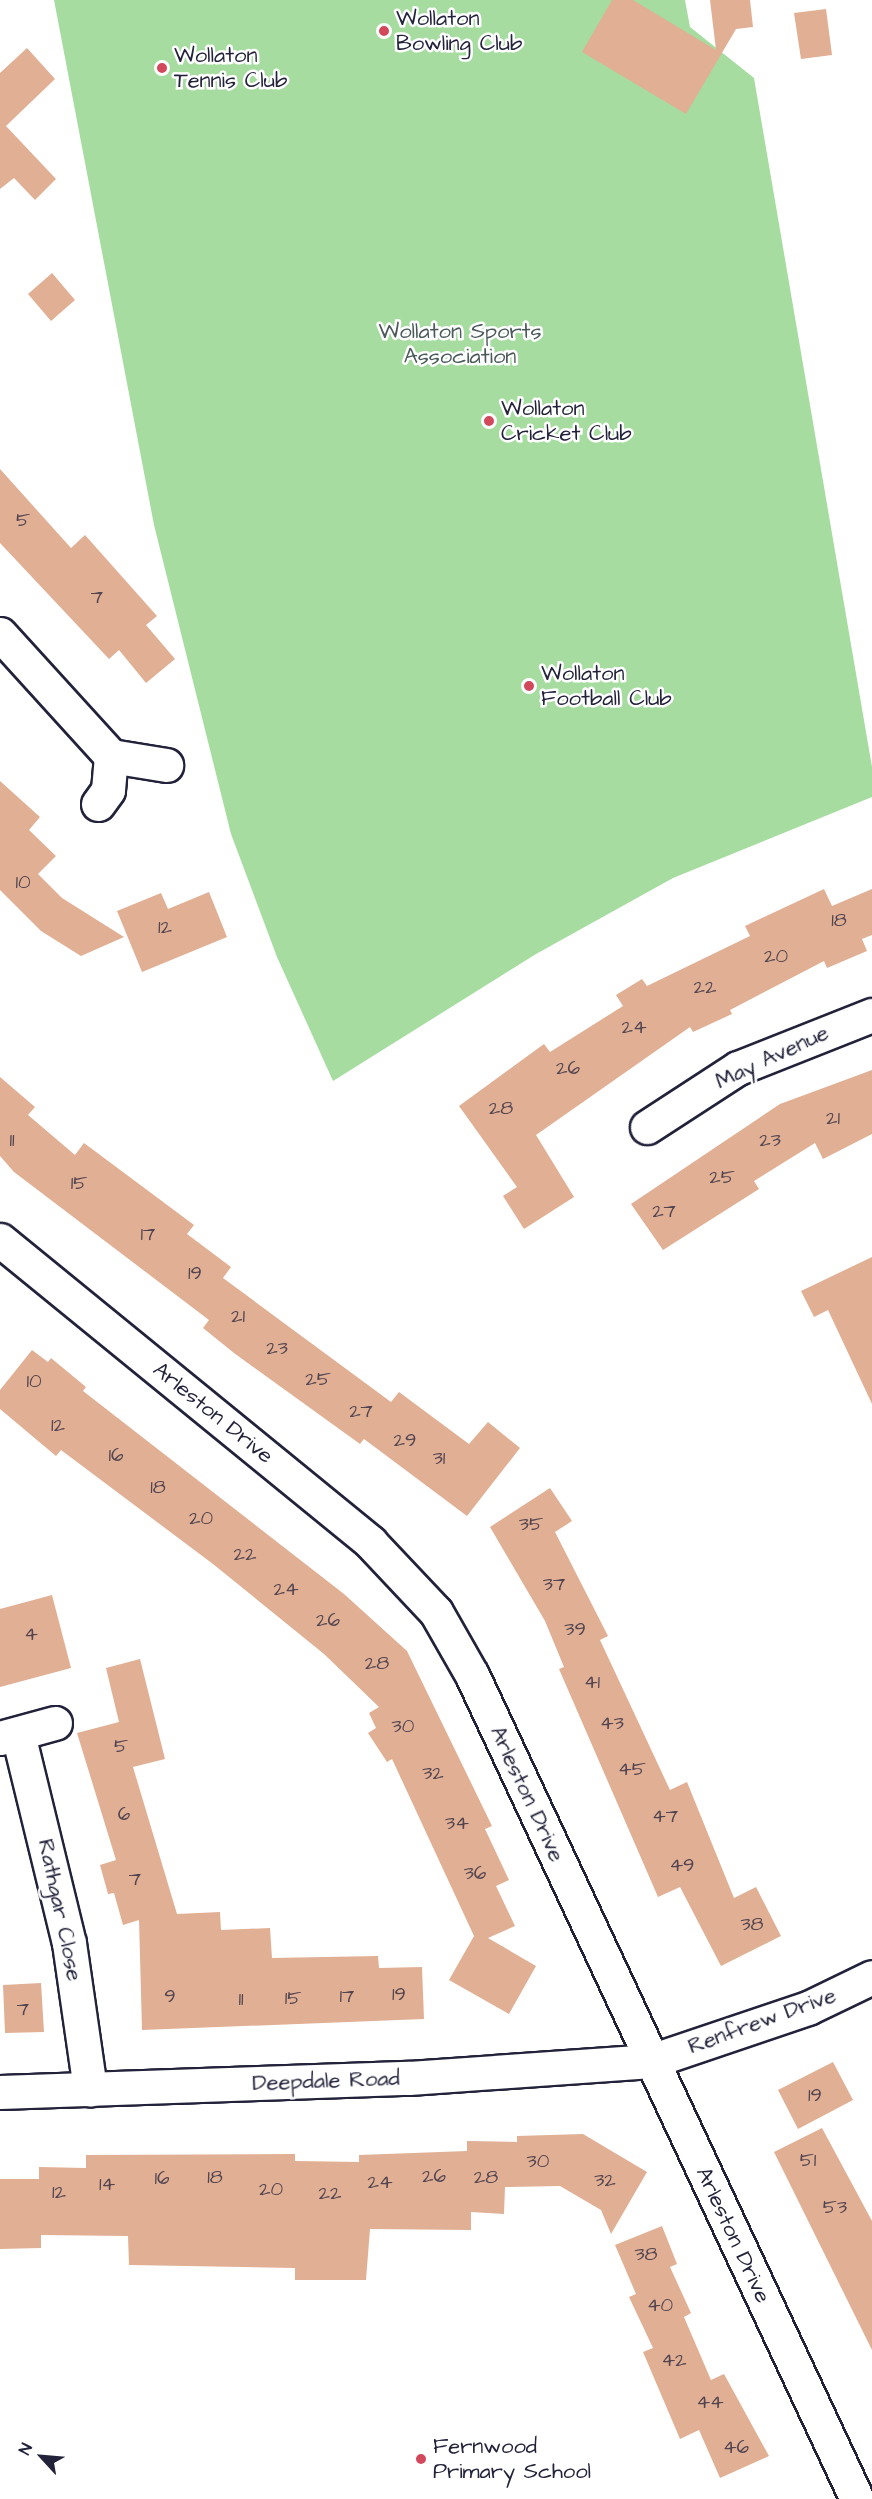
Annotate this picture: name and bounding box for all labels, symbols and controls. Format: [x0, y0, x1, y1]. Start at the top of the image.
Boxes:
place label: Wollaton Bowling Club [396, 5, 522, 56]
marker: Wollaton Bowling Club [377, 24, 391, 38]
place label: Wollaton Tennis Club [174, 42, 287, 94]
marker: Wollaton Tennis Club [155, 61, 169, 75]
park label: Wollaton Sports Association [378, 318, 542, 370]
place label: Wollaton Cricket Club [501, 395, 632, 446]
marker: Wollaton Cricket Club [482, 414, 496, 428]
house number: 5 [16, 508, 30, 532]
house number: 7 [91, 585, 103, 609]
place label: Wollaton Football Club [541, 660, 672, 712]
marker: Wollaton Football Club [522, 679, 536, 693]
house number: 10 [15, 870, 31, 894]
house number: 18 [831, 908, 847, 932]
house number: 12 [158, 915, 172, 939]
house number: 20 [764, 944, 788, 968]
house number: 22 [694, 975, 716, 999]
house number: 24 [621, 1015, 647, 1039]
street label: May Avenue [711, 1019, 833, 1095]
house number: 26 [556, 1056, 580, 1080]
house number: 28 [489, 1096, 513, 1120]
house number: 21 [826, 1106, 840, 1130]
house number: 11 [9, 1128, 15, 1152]
house number: 23 [759, 1128, 781, 1152]
house number: 25 [709, 1165, 735, 1189]
house number: 15 [71, 1171, 87, 1195]
house number: 27 [652, 1199, 676, 1223]
house number: 17 [141, 1222, 155, 1246]
house number: 19 [188, 1261, 202, 1285]
house number: 21 [231, 1304, 245, 1328]
house number: 23 [266, 1336, 288, 1360]
street label: Arleston Drive [148, 1357, 278, 1469]
house number: 25 [305, 1367, 331, 1391]
house number: 10 [26, 1369, 42, 1393]
house number: 27 [349, 1399, 373, 1423]
house number: 12 [51, 1413, 65, 1437]
house number: 29 [394, 1428, 416, 1452]
house number: 16 [108, 1443, 124, 1467]
house number: 31 [433, 1446, 445, 1470]
house number: 18 [150, 1475, 166, 1499]
house number: 20 [189, 1506, 213, 1530]
house number: 35 [519, 1512, 543, 1536]
house number: 22 [234, 1542, 256, 1566]
house number: 37 [543, 1572, 565, 1596]
house number: 24 [273, 1577, 299, 1601]
house number: 26 [316, 1608, 340, 1632]
house number: 39 [564, 1617, 586, 1641]
house number: 4 [24, 1622, 38, 1646]
house number: 28 [365, 1651, 389, 1675]
house number: 41 [584, 1670, 600, 1694]
house number: 43 [600, 1711, 624, 1735]
house number: 30 [392, 1714, 414, 1738]
street label: Arleston Drive [484, 1722, 570, 1866]
house number: 5 [114, 1734, 128, 1758]
house number: 45 [618, 1757, 646, 1781]
house number: 32 [422, 1761, 444, 1785]
house number: 6 [118, 1802, 130, 1826]
house number: 47 [652, 1804, 678, 1828]
house number: 34 [445, 1811, 469, 1835]
street label: Rathgar Close [32, 1837, 88, 1983]
house number: 49 [670, 1853, 694, 1877]
house number: 36 [464, 1861, 486, 1885]
house number: 7 [129, 1867, 141, 1891]
house number: 38 [740, 1912, 764, 1936]
house number: 19 [392, 1982, 406, 2006]
street label: Renfrew Drive [685, 1982, 839, 2060]
house number: 9 [164, 1984, 176, 2008]
house number: 17 [340, 1984, 354, 2008]
house number: 15 [285, 1986, 301, 2010]
house number: 11 [238, 1987, 244, 2011]
house number: 7 [17, 1997, 29, 2021]
street label: Deepdale Road [252, 2065, 400, 2097]
house number: 19 [808, 2083, 822, 2107]
house number: 51 [800, 2148, 816, 2172]
house number: 30 [527, 2149, 549, 2173]
street label: Arleston Drive [690, 2163, 776, 2307]
house number: 26 [422, 2164, 446, 2188]
house number: 18 [207, 2165, 223, 2189]
house number: 28 [474, 2165, 498, 2189]
house number: 16 [154, 2166, 170, 2190]
house number: 32 [594, 2168, 616, 2192]
house number: 24 [367, 2170, 393, 2194]
house number: 14 [99, 2172, 115, 2196]
house number: 20 [259, 2177, 283, 2201]
house number: 12 [52, 2180, 66, 2204]
house number: 22 [319, 2181, 341, 2205]
house number: 53 [823, 2195, 847, 2219]
house number: 38 [634, 2242, 658, 2266]
house number: 40 [647, 2293, 673, 2317]
house number: 42 [661, 2348, 687, 2372]
house number: 44 [696, 2390, 724, 2414]
north arrow [12, 2427, 72, 2487]
place label: Fernwood Primary School [433, 2433, 591, 2484]
house number: 46 [723, 2435, 749, 2459]
text: N [14, 2440, 38, 2458]
marker: Fernwood Primary School [414, 2452, 428, 2466]

